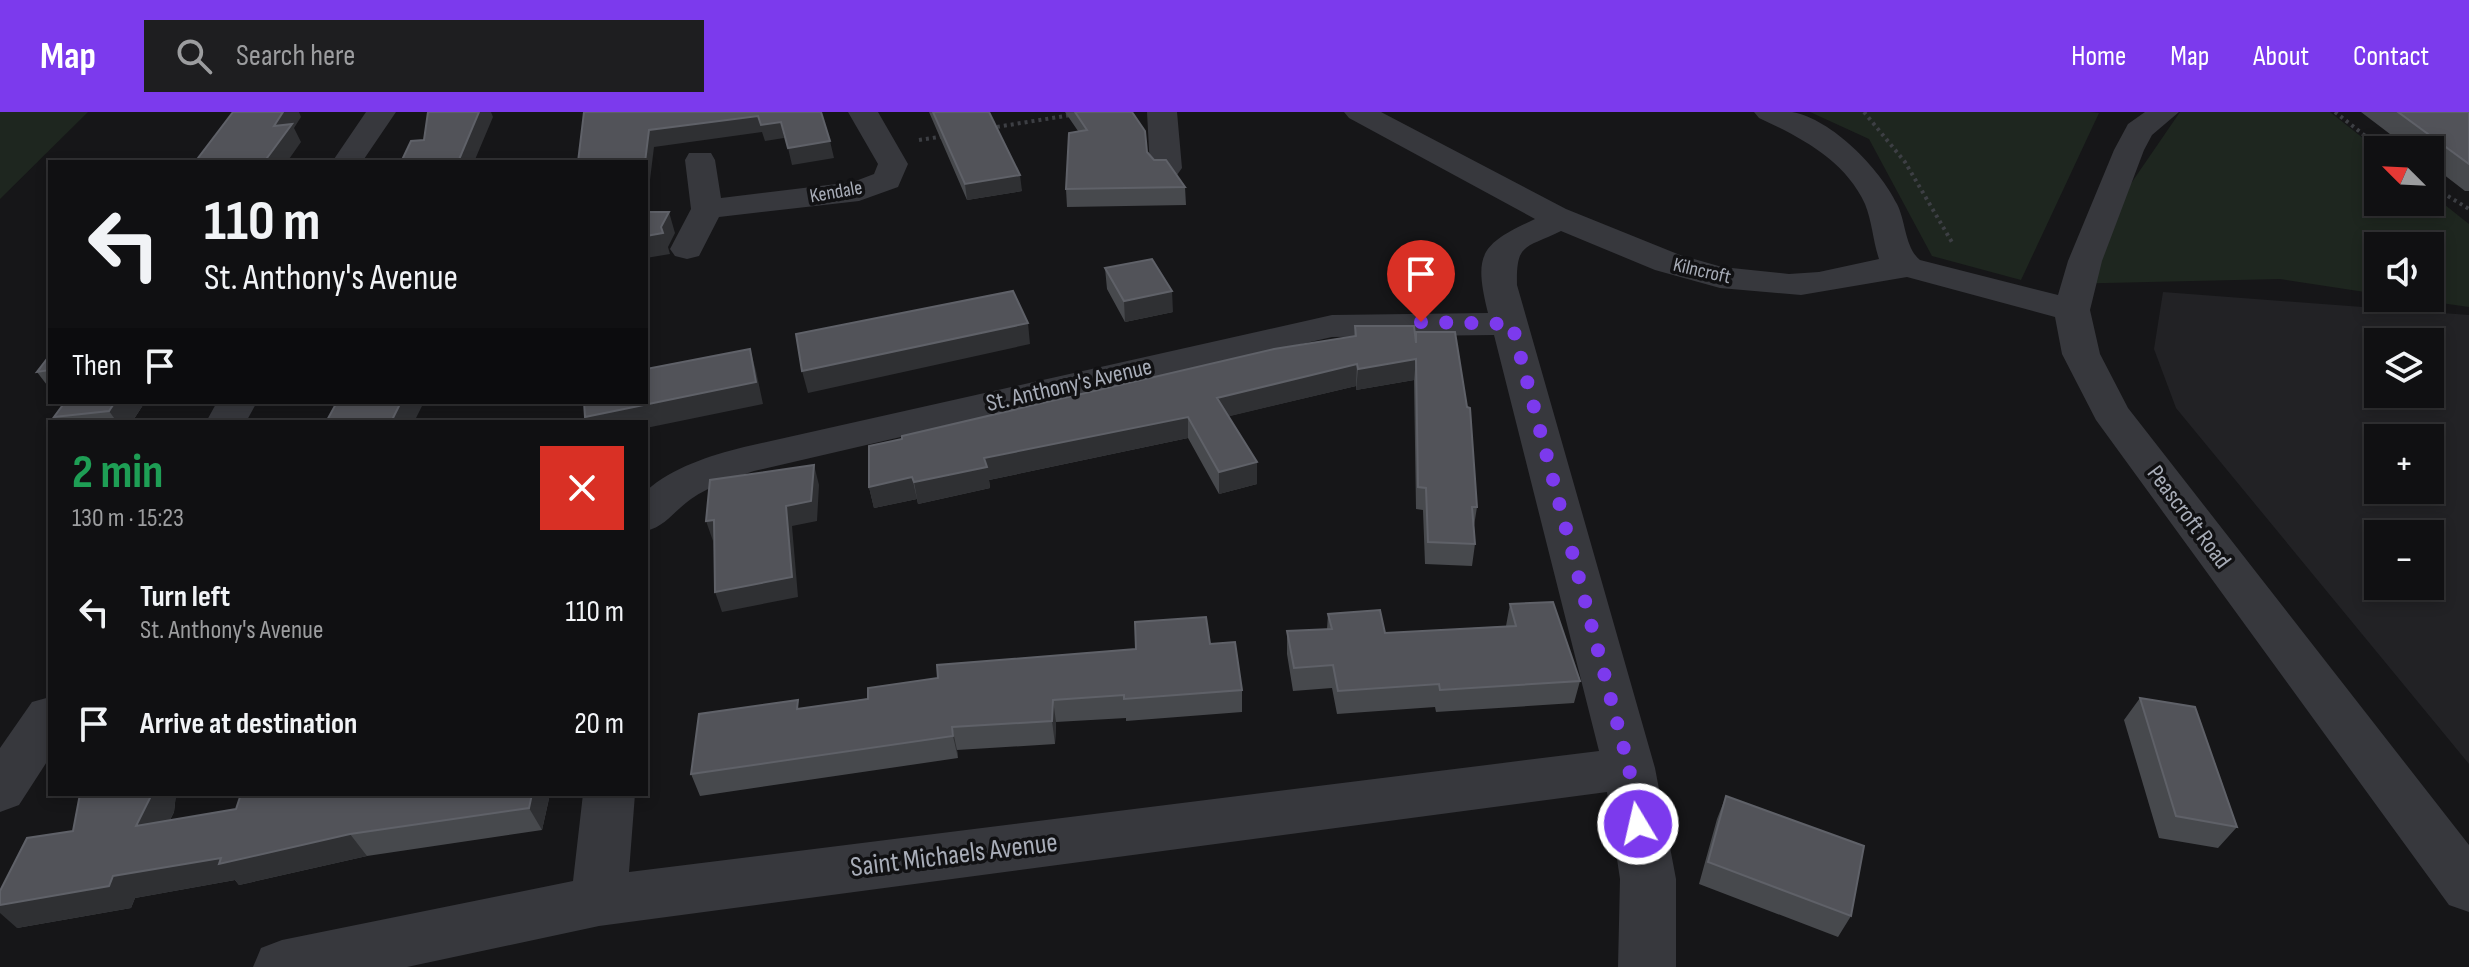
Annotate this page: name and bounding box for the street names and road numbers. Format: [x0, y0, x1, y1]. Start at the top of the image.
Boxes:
street label: Kendale [808, 176, 864, 208]
street label: Kilncroft [1671, 253, 1733, 289]
street label: St. Anthony's Avenue [983, 352, 1155, 418]
street label: Peascroft Road [2141, 460, 2237, 574]
street label: Saint Michaels Avenue [849, 826, 1059, 884]

